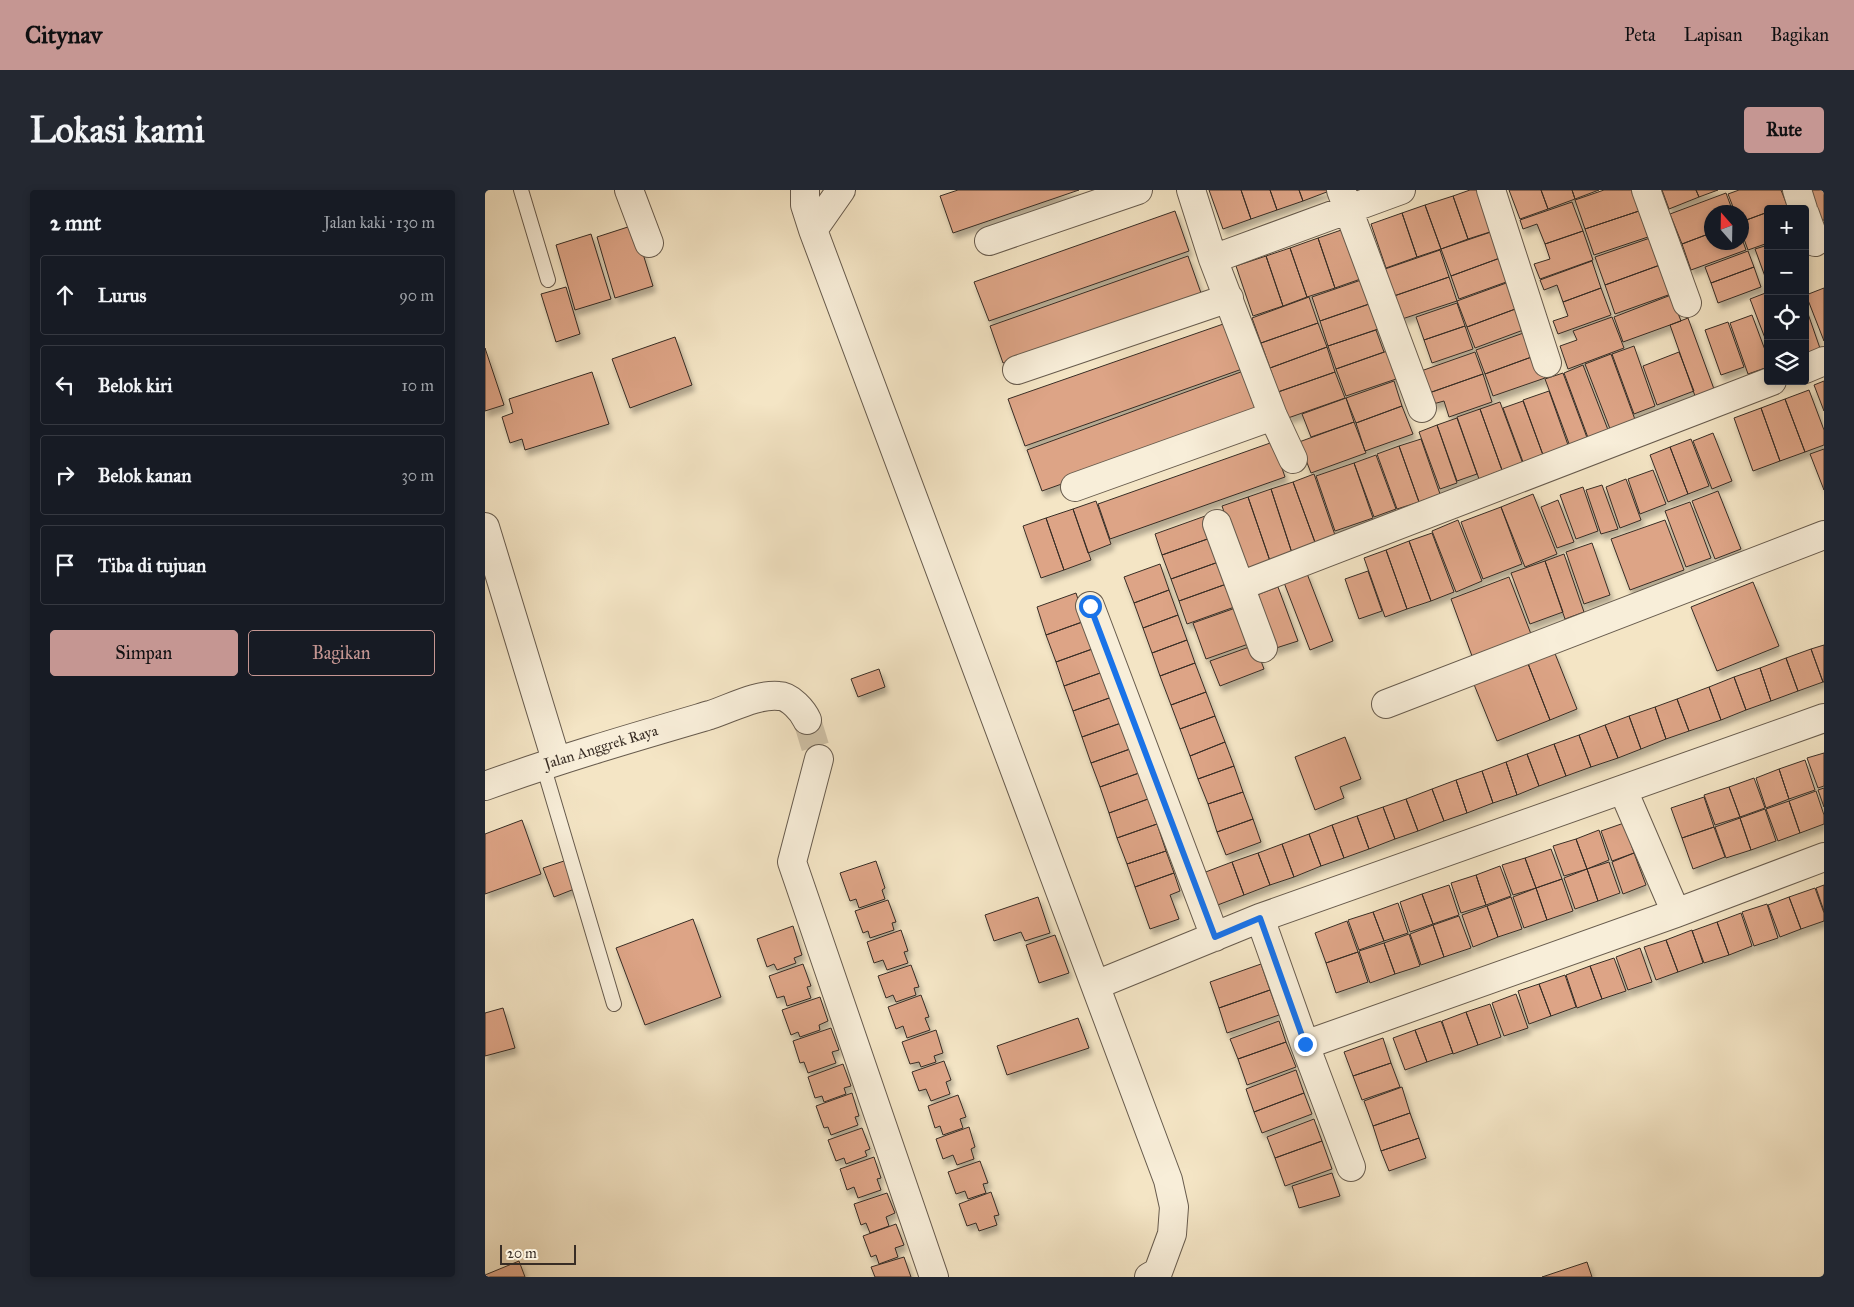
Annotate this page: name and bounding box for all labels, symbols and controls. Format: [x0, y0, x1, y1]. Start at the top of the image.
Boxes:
text: Citynav [25, 20, 102, 50]
text: Peta [1624, 24, 1656, 46]
text: Lapisan [1684, 24, 1742, 46]
text: Bagikan [1770, 24, 1829, 46]
button: Rute [1744, 107, 1824, 153]
text: Lokasi kami [30, 109, 205, 152]
north arrow [1704, 205, 1749, 250]
map controls [1764, 205, 1809, 385]
button: + [1764, 205, 1809, 250]
text: 2 mnt [50, 210, 101, 236]
text: Jalan kaki · 130 m [324, 213, 435, 232]
button: − [1764, 250, 1809, 295]
icon: ahead [51, 281, 79, 309]
text: Lurus [98, 284, 146, 307]
text: 90 m [399, 286, 434, 305]
button: locate [1764, 295, 1809, 340]
button: layers [1764, 340, 1809, 385]
icon: left [51, 371, 79, 399]
text: Belok kiri [98, 374, 172, 397]
text: 10 m [402, 376, 434, 395]
icon: right [51, 461, 79, 489]
text: Belok kanan [98, 464, 192, 487]
text: 30 m [401, 466, 434, 485]
icon: arrive [51, 551, 79, 579]
text: Tiba di tujuan [98, 554, 206, 577]
route start [1079, 595, 1102, 618]
button: Simpan [50, 630, 238, 676]
button: Bagikan [248, 630, 435, 676]
street label: Jalan Anggrek Raya [540, 721, 661, 774]
route end [1294, 1033, 1317, 1056]
scale bar [500, 1242, 576, 1265]
text: 20 m [507, 1245, 537, 1262]

